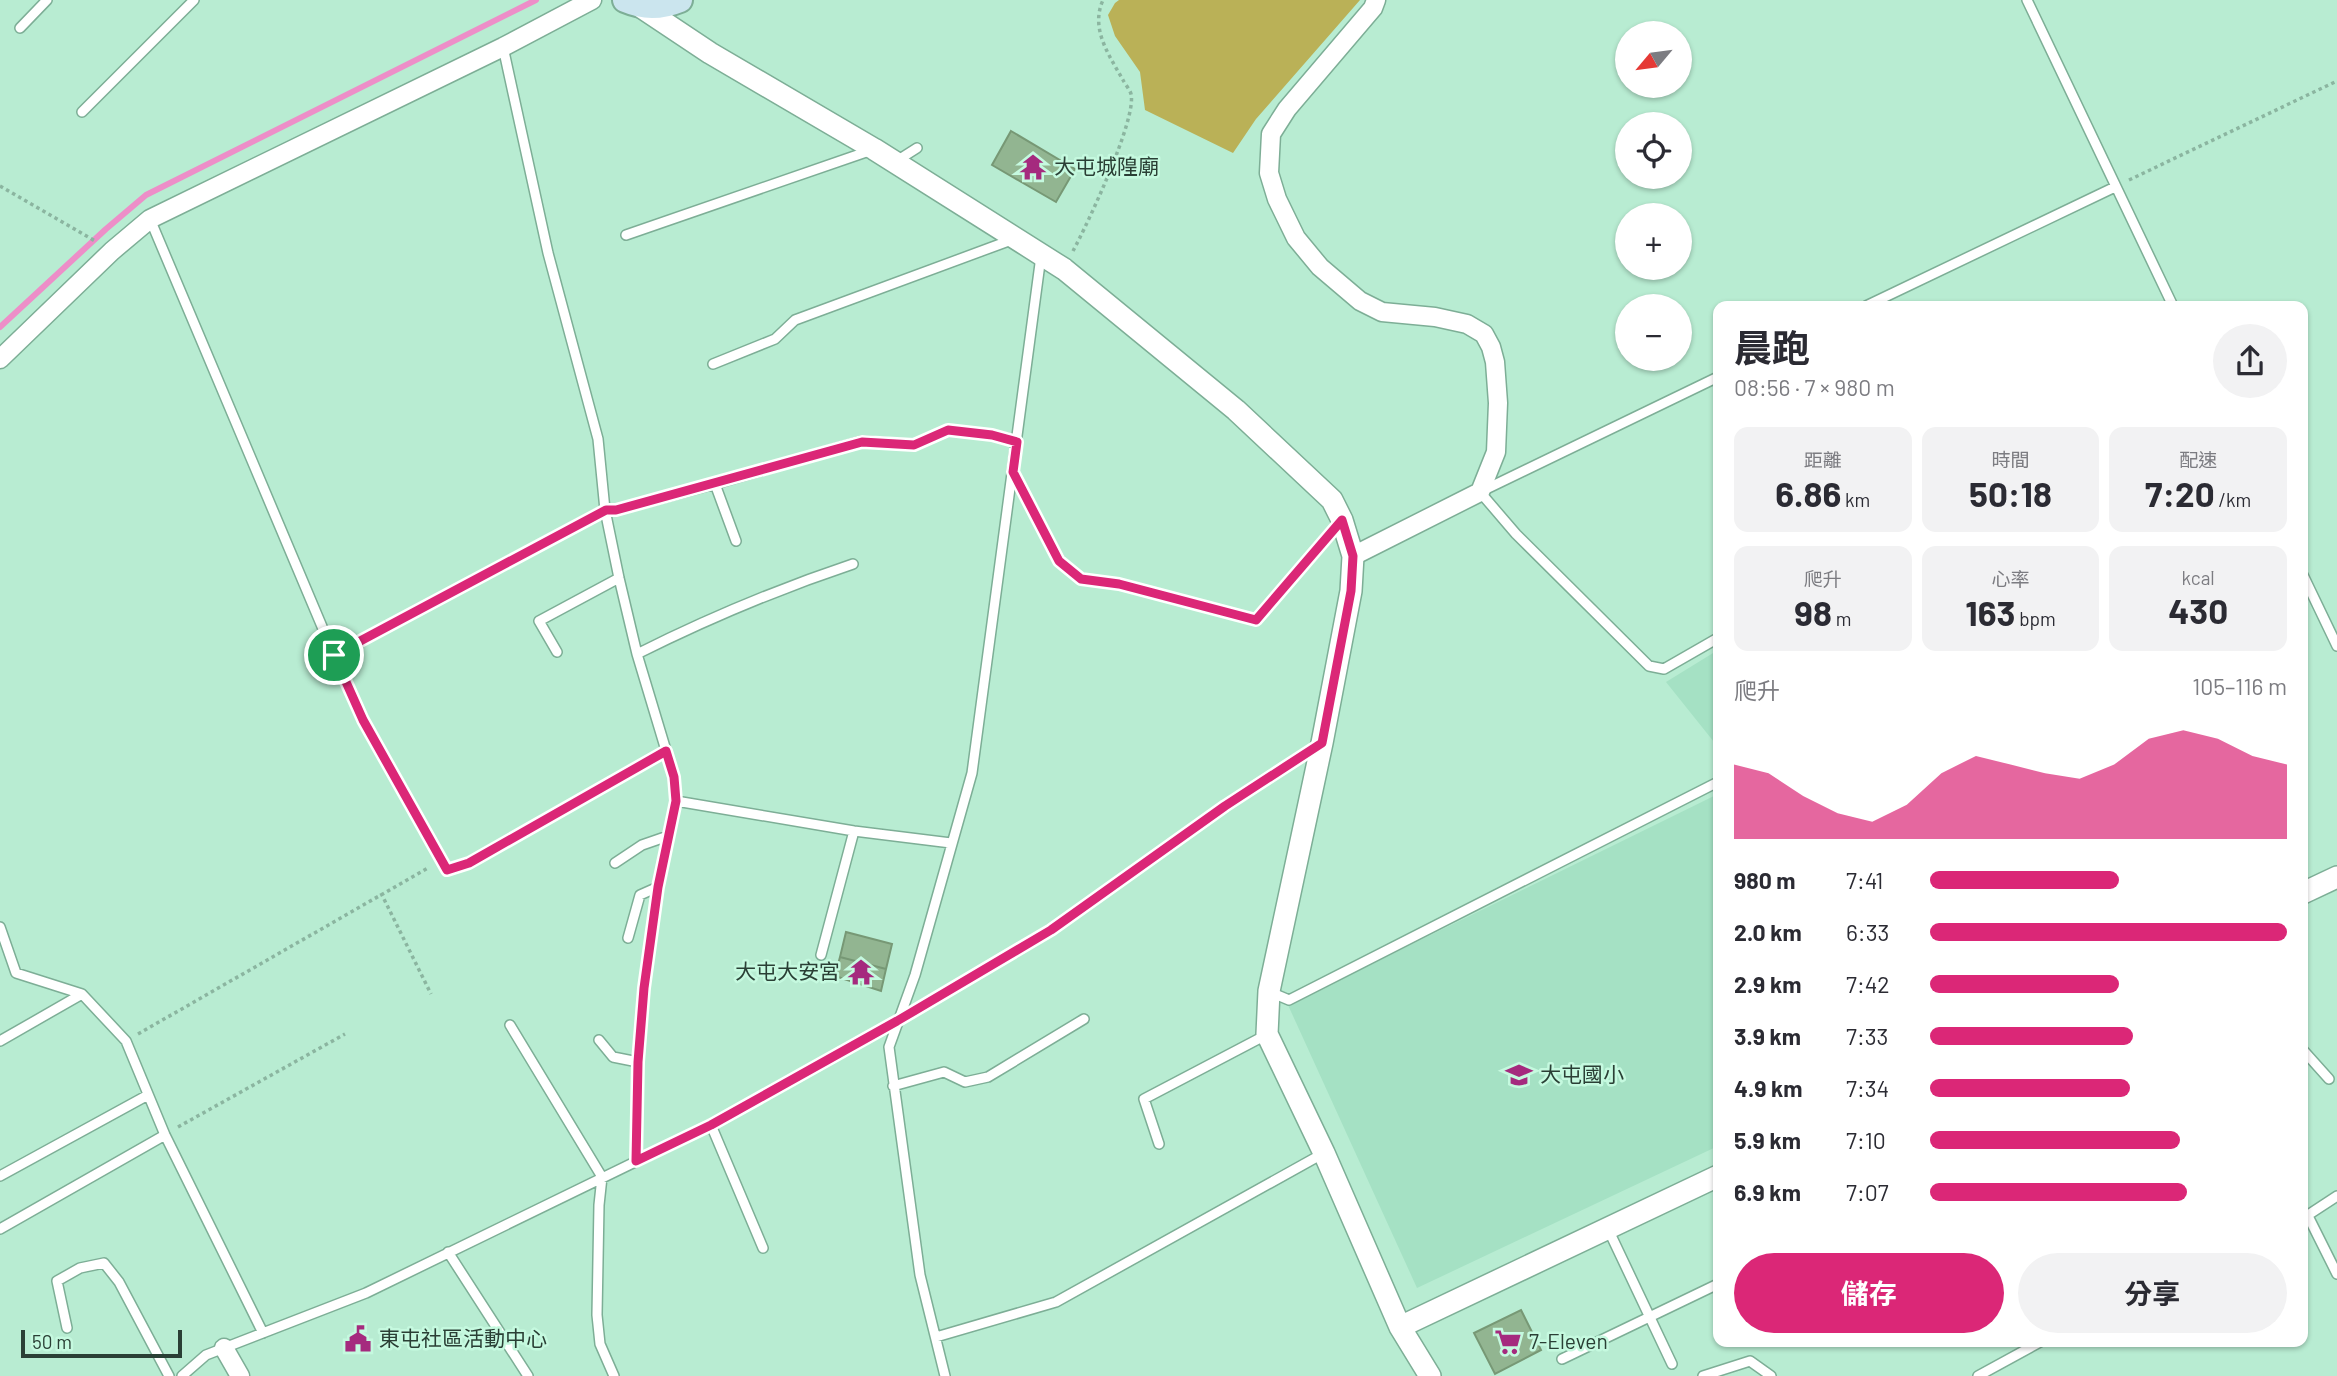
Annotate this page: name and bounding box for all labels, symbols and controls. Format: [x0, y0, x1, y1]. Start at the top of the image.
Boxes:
north arrow [1615, 21, 1692, 98]
map controls [1615, 21, 1692, 371]
button: locate [1615, 112, 1692, 189]
temple icon: 大屯城隍廟 [1018, 152, 1048, 182]
place label: 大屯城隍廟 [1054, 153, 1159, 178]
button: + [1615, 203, 1692, 280]
button: − [1615, 294, 1692, 371]
text: 晨跑 [1734, 324, 1810, 370]
button: share [2213, 324, 2287, 398]
text: 08:56 · 7 × 980 m [1734, 373, 1895, 401]
text: 距離 [1804, 448, 1842, 471]
text: 時間 [1991, 448, 2030, 471]
text: 配速 [2179, 448, 2217, 471]
text: 6.86 [1775, 472, 1841, 514]
text: 50:18 [1969, 472, 2052, 514]
text: 7:20 [2145, 472, 2215, 514]
text: km [1841, 488, 1870, 511]
text: /km [2215, 488, 2251, 511]
text: kcal [2182, 566, 2215, 589]
text: 爬升 [1804, 567, 1842, 590]
text: 心率 [1991, 567, 2030, 590]
text: 430 [2168, 589, 2228, 631]
text: 98 [1794, 591, 1832, 633]
text: 163 [1965, 591, 2015, 633]
text: m [1832, 607, 1851, 630]
text: bpm [2015, 607, 2056, 630]
pin [304, 625, 364, 685]
icon: arrive [315, 636, 353, 674]
text: 105–116 m [2192, 672, 2287, 700]
text: 爬升 [1734, 676, 1780, 704]
text: 980 m [1734, 866, 1796, 894]
text: 7:41 [1846, 866, 1883, 894]
text: 2.0 km [1734, 918, 1802, 946]
text: 6:33 [1846, 918, 1889, 946]
temple icon: 大屯大安宮 [846, 957, 876, 987]
place label: 大屯大安宮 [735, 958, 840, 983]
text: 2.9 km [1734, 970, 1801, 998]
text: 7:42 [1846, 970, 1890, 998]
text: 3.9 km [1734, 1022, 1801, 1050]
text: 7:33 [1846, 1022, 1888, 1050]
school or university icon: 大屯國小 [1504, 1060, 1534, 1090]
place label: 大屯國小 [1540, 1061, 1624, 1086]
text: 4.9 km [1734, 1074, 1802, 1102]
text: 7:34 [1846, 1074, 1889, 1102]
text: 5.9 km [1734, 1126, 1801, 1154]
text: 7:10 [1846, 1126, 1886, 1154]
text: 6.9 km [1734, 1178, 1801, 1206]
text: 7:07 [1846, 1178, 1889, 1206]
button: 儲存 [1734, 1253, 2004, 1333]
button: 分享 [2018, 1253, 2287, 1333]
public building icon: 東屯社區活動中心 [343, 1324, 373, 1354]
place label: 東屯社區活動中心 [379, 1325, 547, 1350]
scale bar [21, 1327, 182, 1359]
supermarket icon: 7-Eleven [1493, 1327, 1523, 1357]
place label: 7-Eleven [1529, 1328, 1608, 1353]
text: 50 m [32, 1330, 72, 1353]

